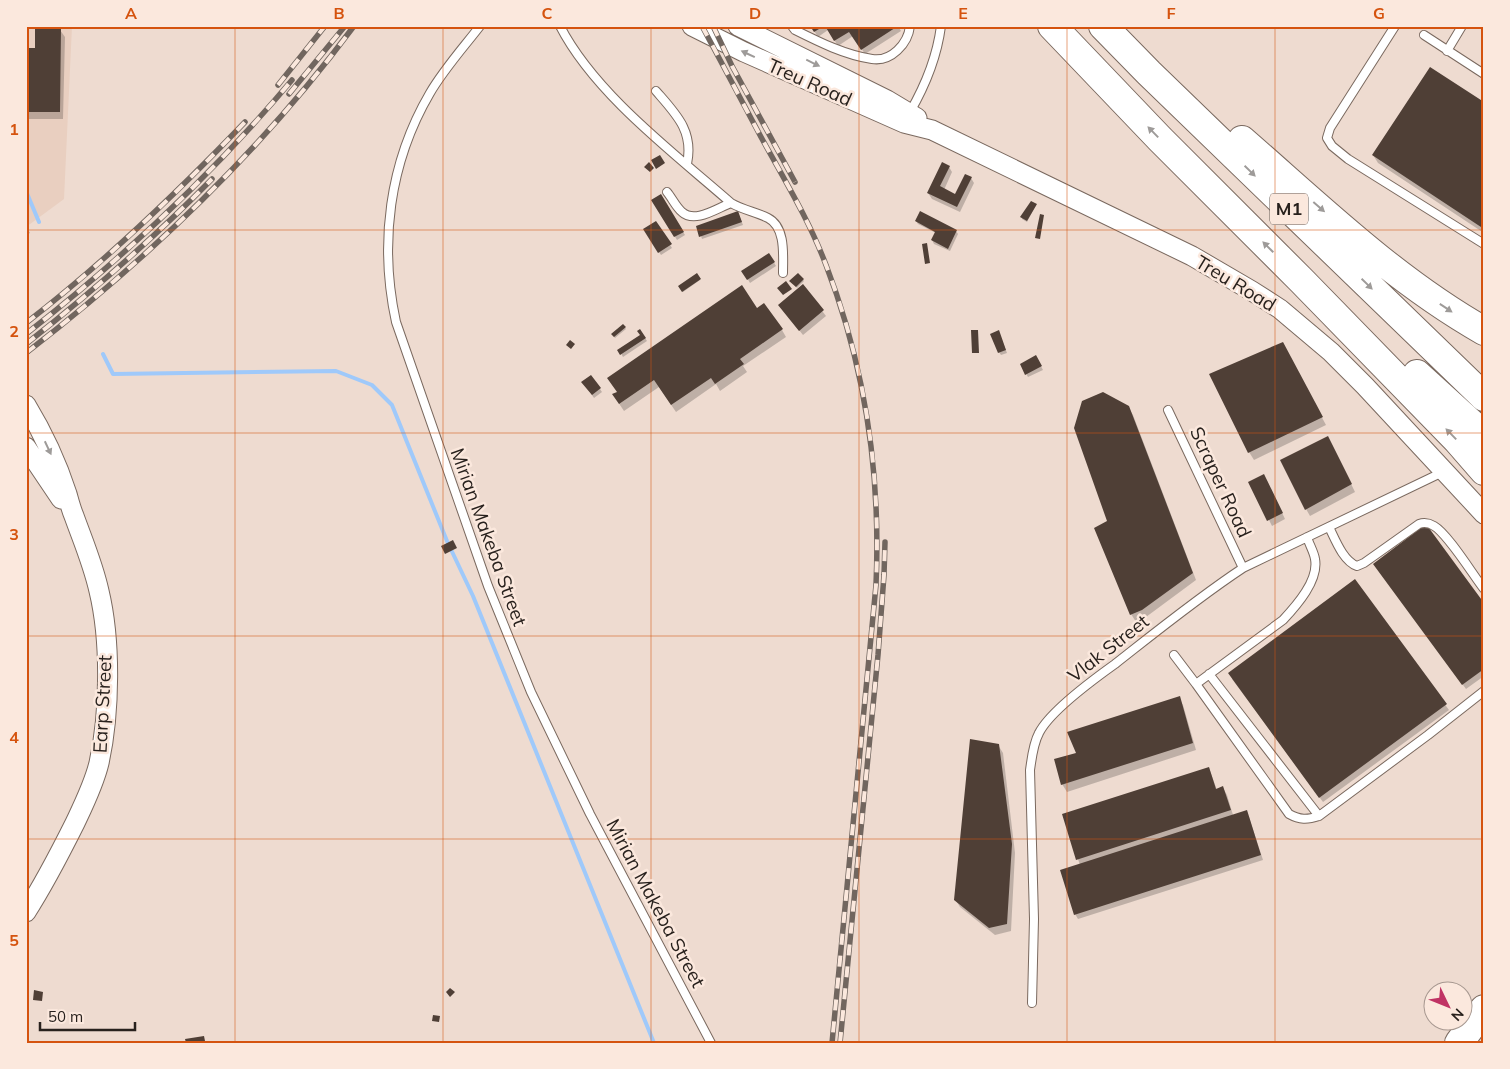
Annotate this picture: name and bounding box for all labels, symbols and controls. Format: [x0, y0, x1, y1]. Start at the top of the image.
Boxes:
text: A [125, 3, 137, 23]
text: B [333, 3, 345, 23]
text: C [542, 3, 553, 23]
text: D [749, 3, 761, 23]
text: E [958, 3, 968, 23]
text: F [1166, 3, 1176, 23]
text: G [1373, 3, 1385, 23]
one-way arrow [741, 49, 755, 57]
street label: Treu Road [764, 53, 856, 111]
one-way arrow [806, 60, 820, 68]
text: 1 [9, 119, 19, 139]
one-way arrow [1147, 126, 1159, 138]
one-way arrow [1243, 165, 1255, 177]
road number: M1 [1270, 193, 1308, 224]
one-way arrow [1313, 201, 1326, 212]
one-way arrow [1262, 241, 1274, 253]
street label: Treu Road [1191, 250, 1281, 316]
one-way arrow [1360, 278, 1372, 290]
one-way arrow [1439, 303, 1453, 313]
text: 2 [9, 321, 19, 341]
street label: Scraper Road [1185, 423, 1257, 541]
one-way arrow [1446, 429, 1458, 441]
one-way arrow [45, 441, 53, 455]
street label: Mirian Makeba Street [446, 445, 532, 630]
text: 3 [9, 524, 19, 544]
street label: Vlak Street [1063, 609, 1154, 687]
street label: Earp Street [87, 654, 117, 754]
text: 4 [9, 727, 19, 747]
street label: Mirian Makeba Street [601, 815, 711, 992]
text: 5 [9, 930, 19, 950]
north arrow [1422, 982, 1472, 1032]
scale bar [40, 999, 135, 1031]
text: N [1447, 1005, 1468, 1025]
text: 50 m [48, 1007, 83, 1026]

